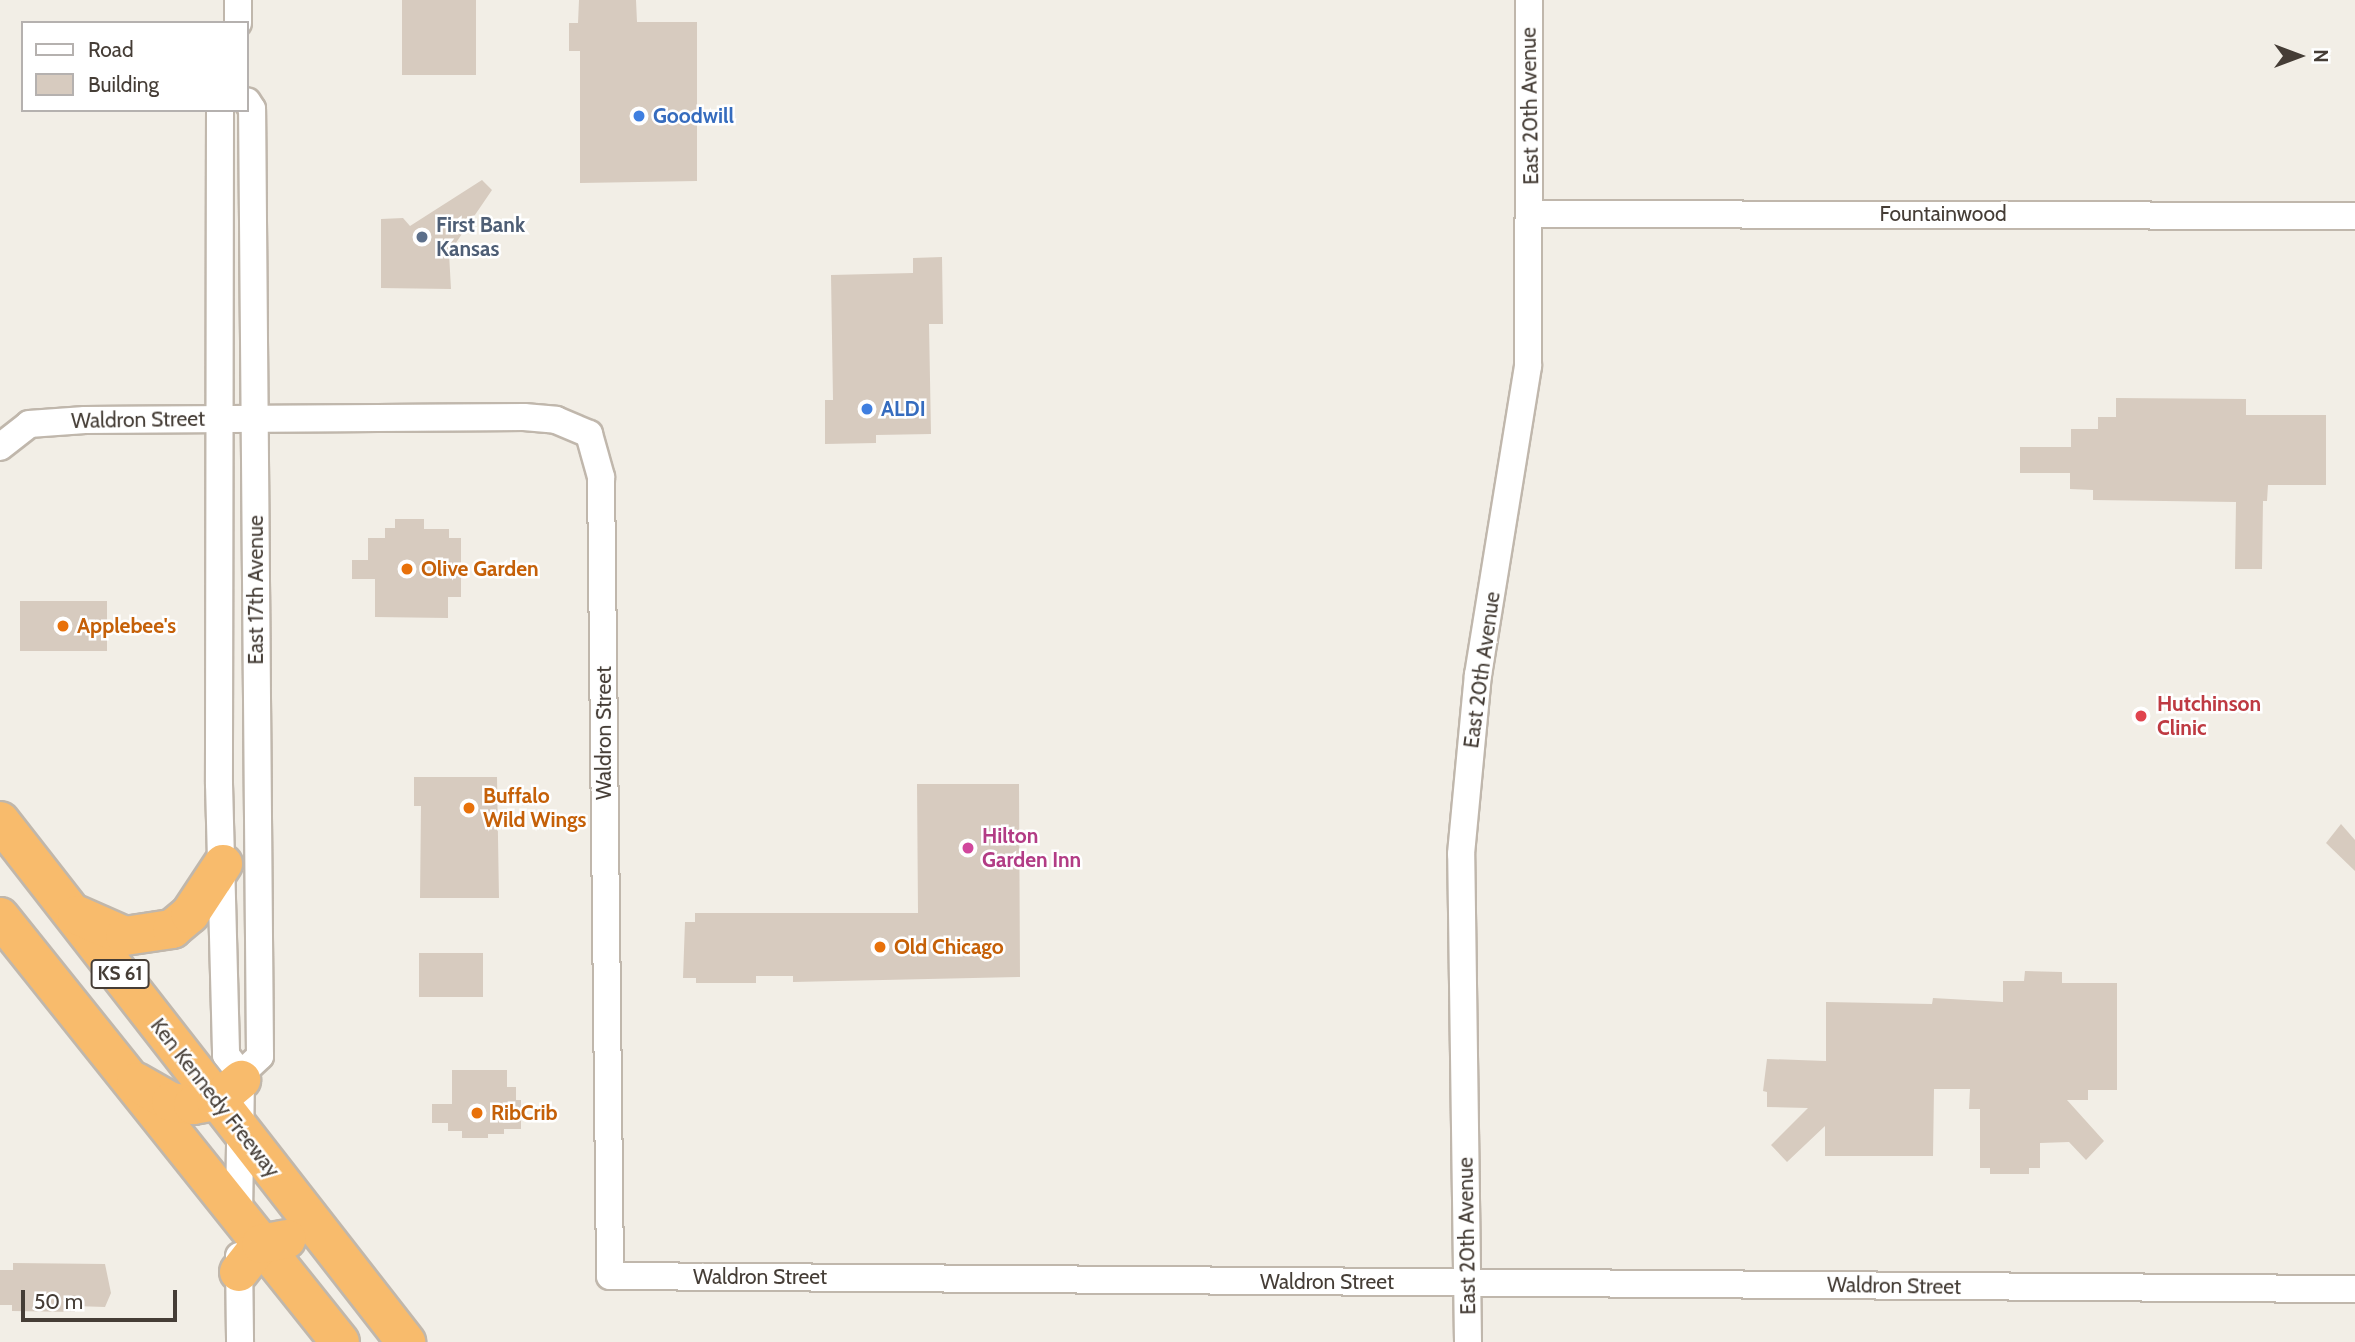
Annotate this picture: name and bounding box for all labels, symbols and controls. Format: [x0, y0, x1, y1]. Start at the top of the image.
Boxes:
legend [21, 21, 248, 112]
north arrow [2264, 21, 2334, 91]
street label: East 20th Avenue [1516, 27, 1544, 185]
text: Road [88, 37, 134, 62]
text: N [2309, 49, 2332, 63]
text: Building [88, 72, 159, 97]
place label: Goodwill [653, 103, 734, 129]
marker: Goodwill [631, 108, 647, 124]
street label: Fountainwood [1879, 201, 2007, 227]
place label: First Bank Kansas [436, 212, 525, 262]
marker: First Bank Kansas [414, 229, 430, 245]
place label: ALDI [881, 396, 926, 422]
marker: ALDI [859, 401, 875, 417]
street label: Waldron Street [71, 406, 205, 434]
street label: East 17th Avenue [243, 515, 269, 665]
place label: Olive Garden [421, 556, 539, 582]
marker: Olive Garden [399, 561, 415, 577]
street label: East 20th Avenue [1459, 590, 1505, 750]
place label: Applebee's [77, 613, 176, 639]
marker: Applebee's [55, 618, 71, 634]
street label: Waldron Street [591, 666, 617, 800]
place label: Hutchinson Clinic [2157, 691, 2261, 741]
marker: Hutchinson Clinic [2131, 706, 2151, 726]
place label: Buffalo Wild Wings [483, 783, 586, 833]
marker: Buffalo Wild Wings [461, 800, 477, 816]
place label: Hilton Garden Inn [982, 823, 1081, 873]
marker: Hilton Garden Inn [960, 840, 976, 856]
place label: Old Chicago [894, 934, 1004, 960]
marker: Old Chicago [872, 939, 888, 955]
road number: KS 61 [90, 958, 150, 990]
street label: Ken Kennedy Freeway [145, 1013, 285, 1183]
place label: RibCrib [491, 1100, 558, 1126]
marker: RibCrib [469, 1105, 485, 1121]
street label: East 20th Avenue [1453, 1157, 1481, 1315]
street label: Waldron Street [693, 1264, 827, 1290]
street label: Waldron Street [1260, 1269, 1394, 1295]
street label: Waldron Street [1827, 1272, 1961, 1300]
scale bar [24, 1276, 180, 1320]
text: 50 m [34, 1289, 83, 1314]

